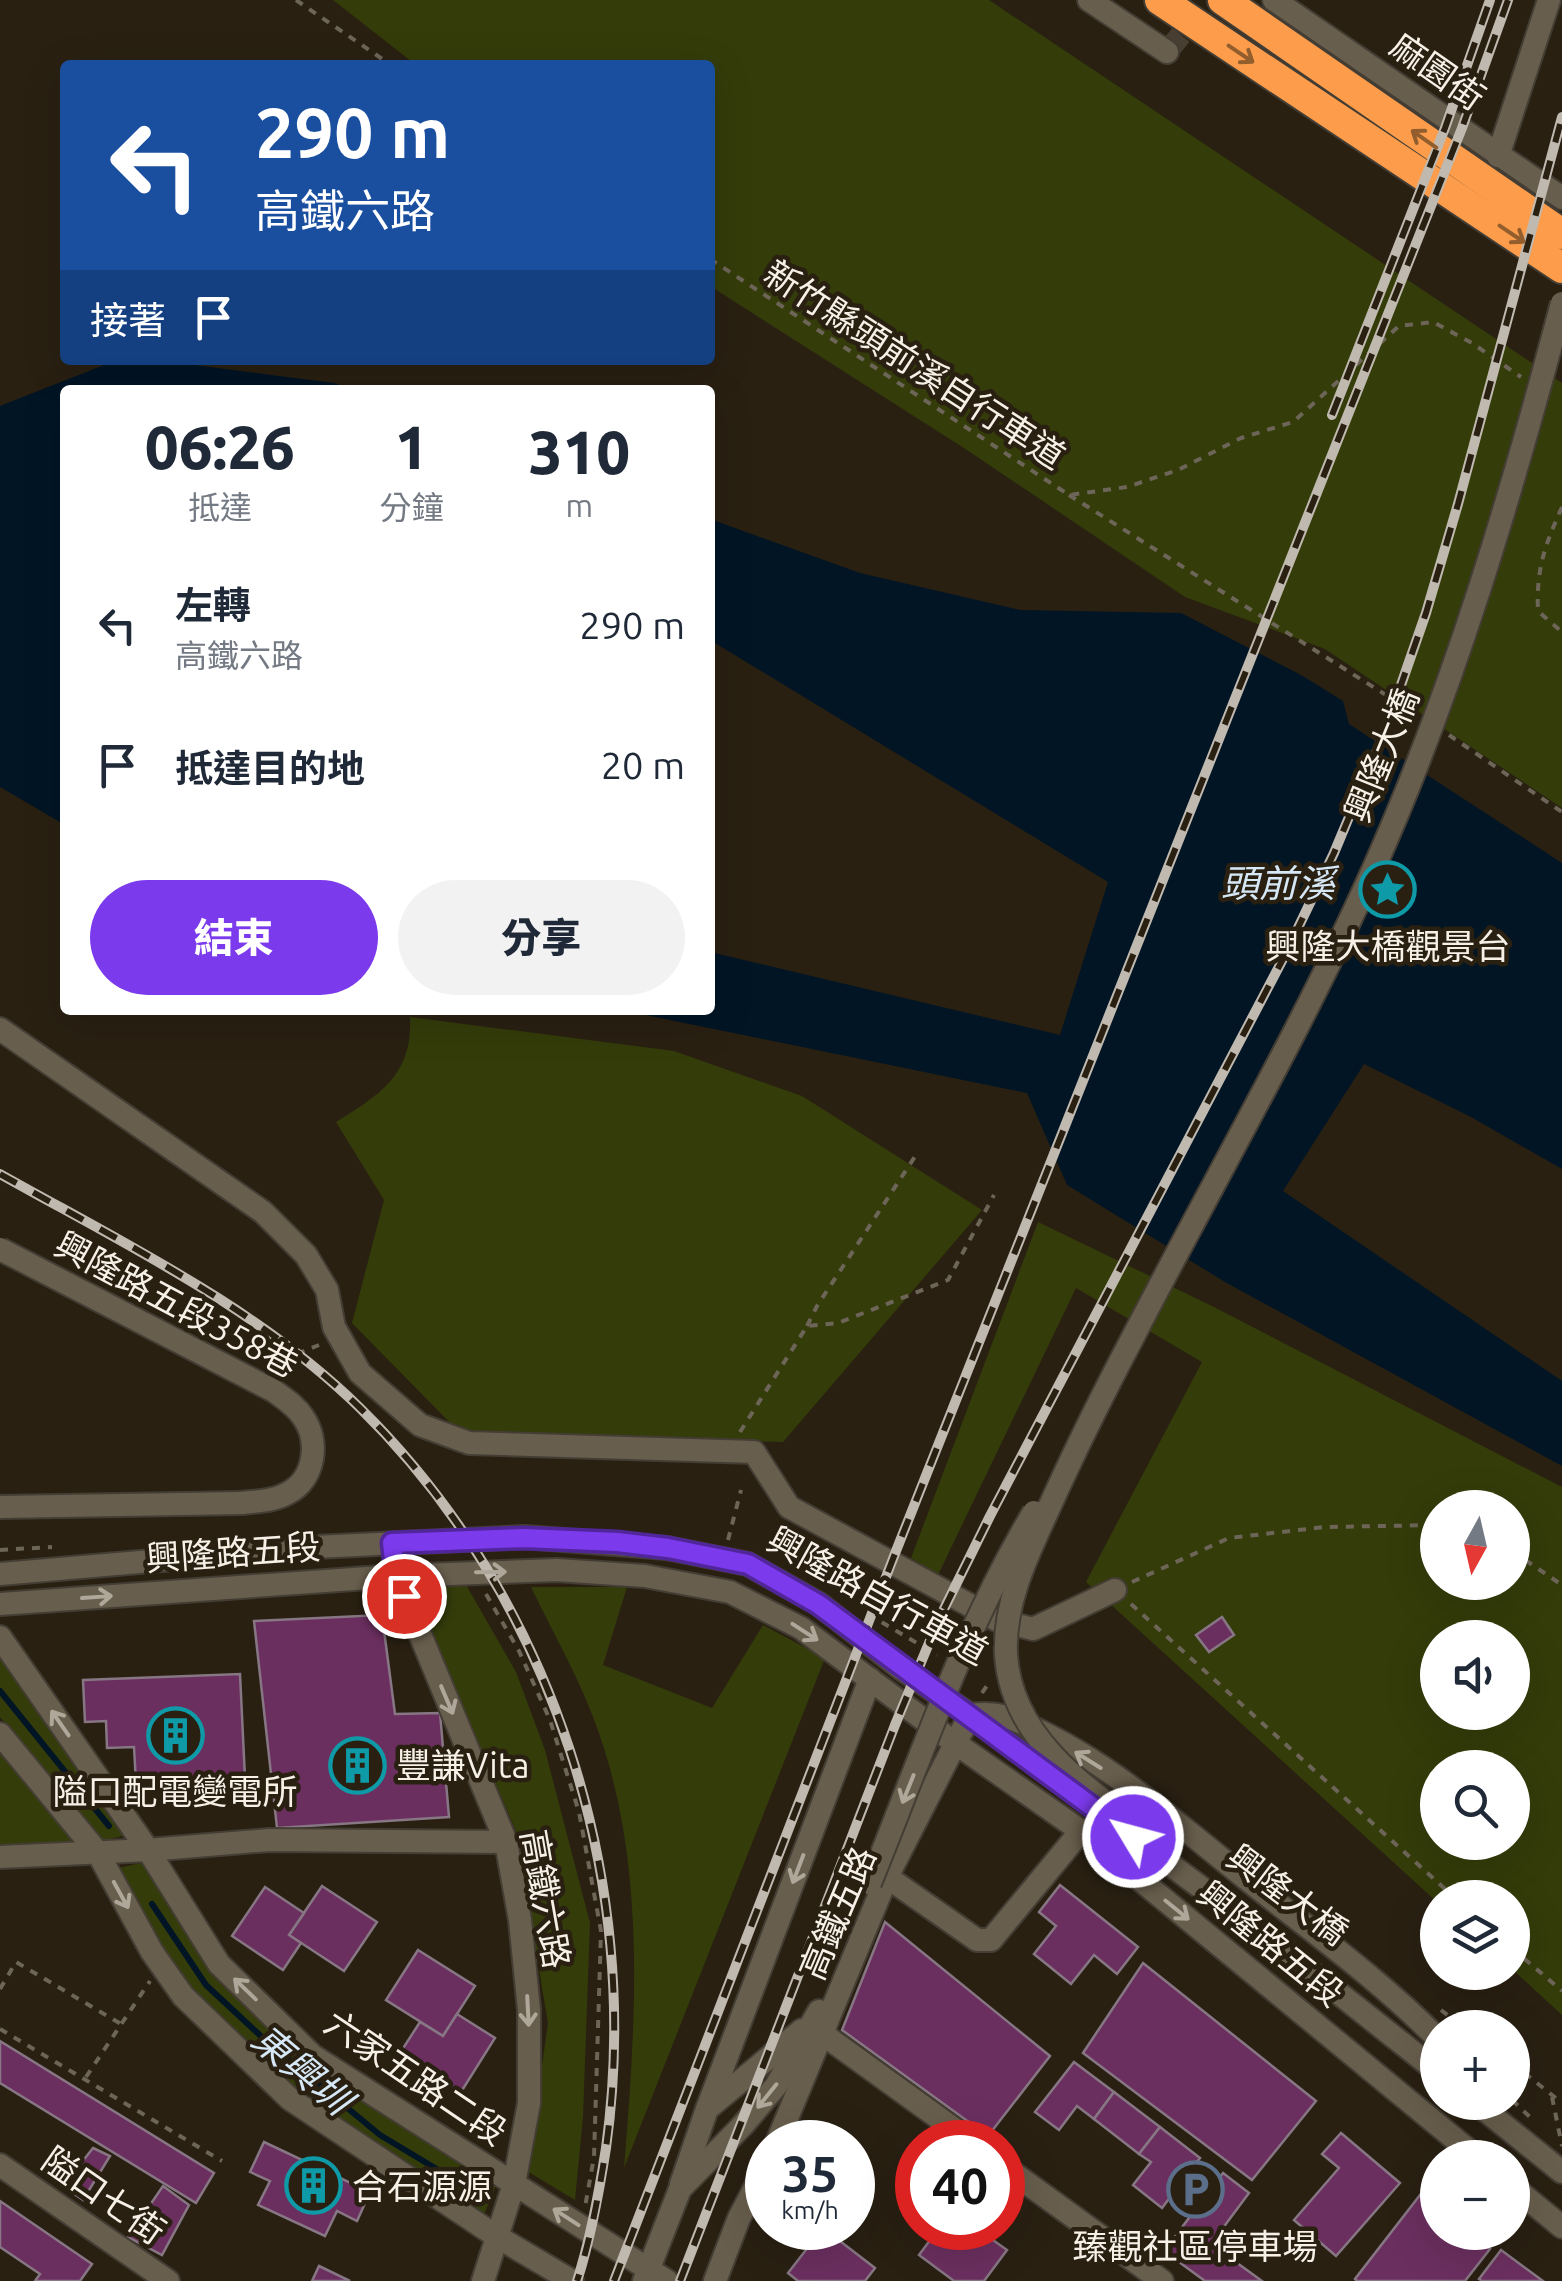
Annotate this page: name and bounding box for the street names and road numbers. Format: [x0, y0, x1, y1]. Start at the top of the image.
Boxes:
street label: 麻園街 [1384, 24, 1492, 118]
street label: 新竹縣頭前溪自行車道 [757, 252, 1073, 476]
street label: 興隆大橋 [1336, 683, 1426, 827]
street label: 興隆路五段358巷 [49, 1223, 305, 1385]
street label: 興隆路自行車道 [761, 1518, 995, 1672]
street label: 興隆路五段 [144, 1526, 322, 1578]
street label: 高鐵六路 [514, 1827, 578, 1971]
street label: 興隆大橋 [1220, 1836, 1356, 1952]
street label: 高鐵五路 [791, 1841, 883, 1985]
street label: 興隆路五段 [1190, 1872, 1352, 2014]
street label: 六家五路二段 [318, 2002, 514, 2152]
street label: 隘口七街 [35, 2138, 173, 2252]

